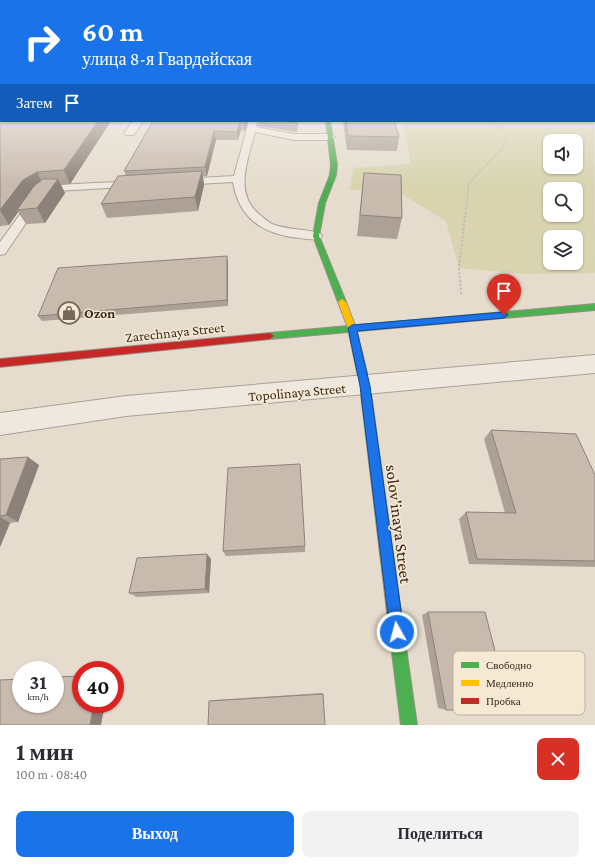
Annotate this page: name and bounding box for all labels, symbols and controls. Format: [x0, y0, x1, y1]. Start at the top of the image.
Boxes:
icon: right [16, 16, 68, 68]
text: 60 m [82, 16, 143, 47]
text: улица 8-я Гвардейская [82, 49, 252, 69]
icon: arrive [61, 92, 83, 114]
text: Затем [16, 95, 53, 111]
map controls [543, 134, 583, 270]
button: sound [543, 134, 583, 174]
button: search [543, 182, 583, 222]
button: layers [543, 230, 583, 270]
pin [487, 274, 521, 315]
icon: arrive [493, 280, 515, 302]
shop icon: Ozon [56, 300, 82, 326]
place label: Ozon [84, 305, 115, 321]
street label: Zarechnaya Street [124, 319, 226, 345]
street label: Topolinaya Street [248, 380, 347, 404]
street label: solov'inaya Street [382, 464, 415, 585]
position arrow [376, 611, 418, 653]
legend [453, 651, 585, 715]
text: Свободно [486, 659, 532, 671]
speed limit sign: 40 [72, 661, 124, 713]
text: 31 [29, 671, 47, 693]
text: Медленно [486, 677, 534, 689]
text: km/h [27, 691, 49, 702]
text: Пробка [486, 695, 521, 707]
text: 1 мин [16, 738, 74, 765]
button: close [537, 738, 579, 780]
text: 100 m · 08:40 [16, 767, 87, 782]
button: Выход [16, 811, 294, 857]
button: Поделиться [302, 811, 579, 857]

